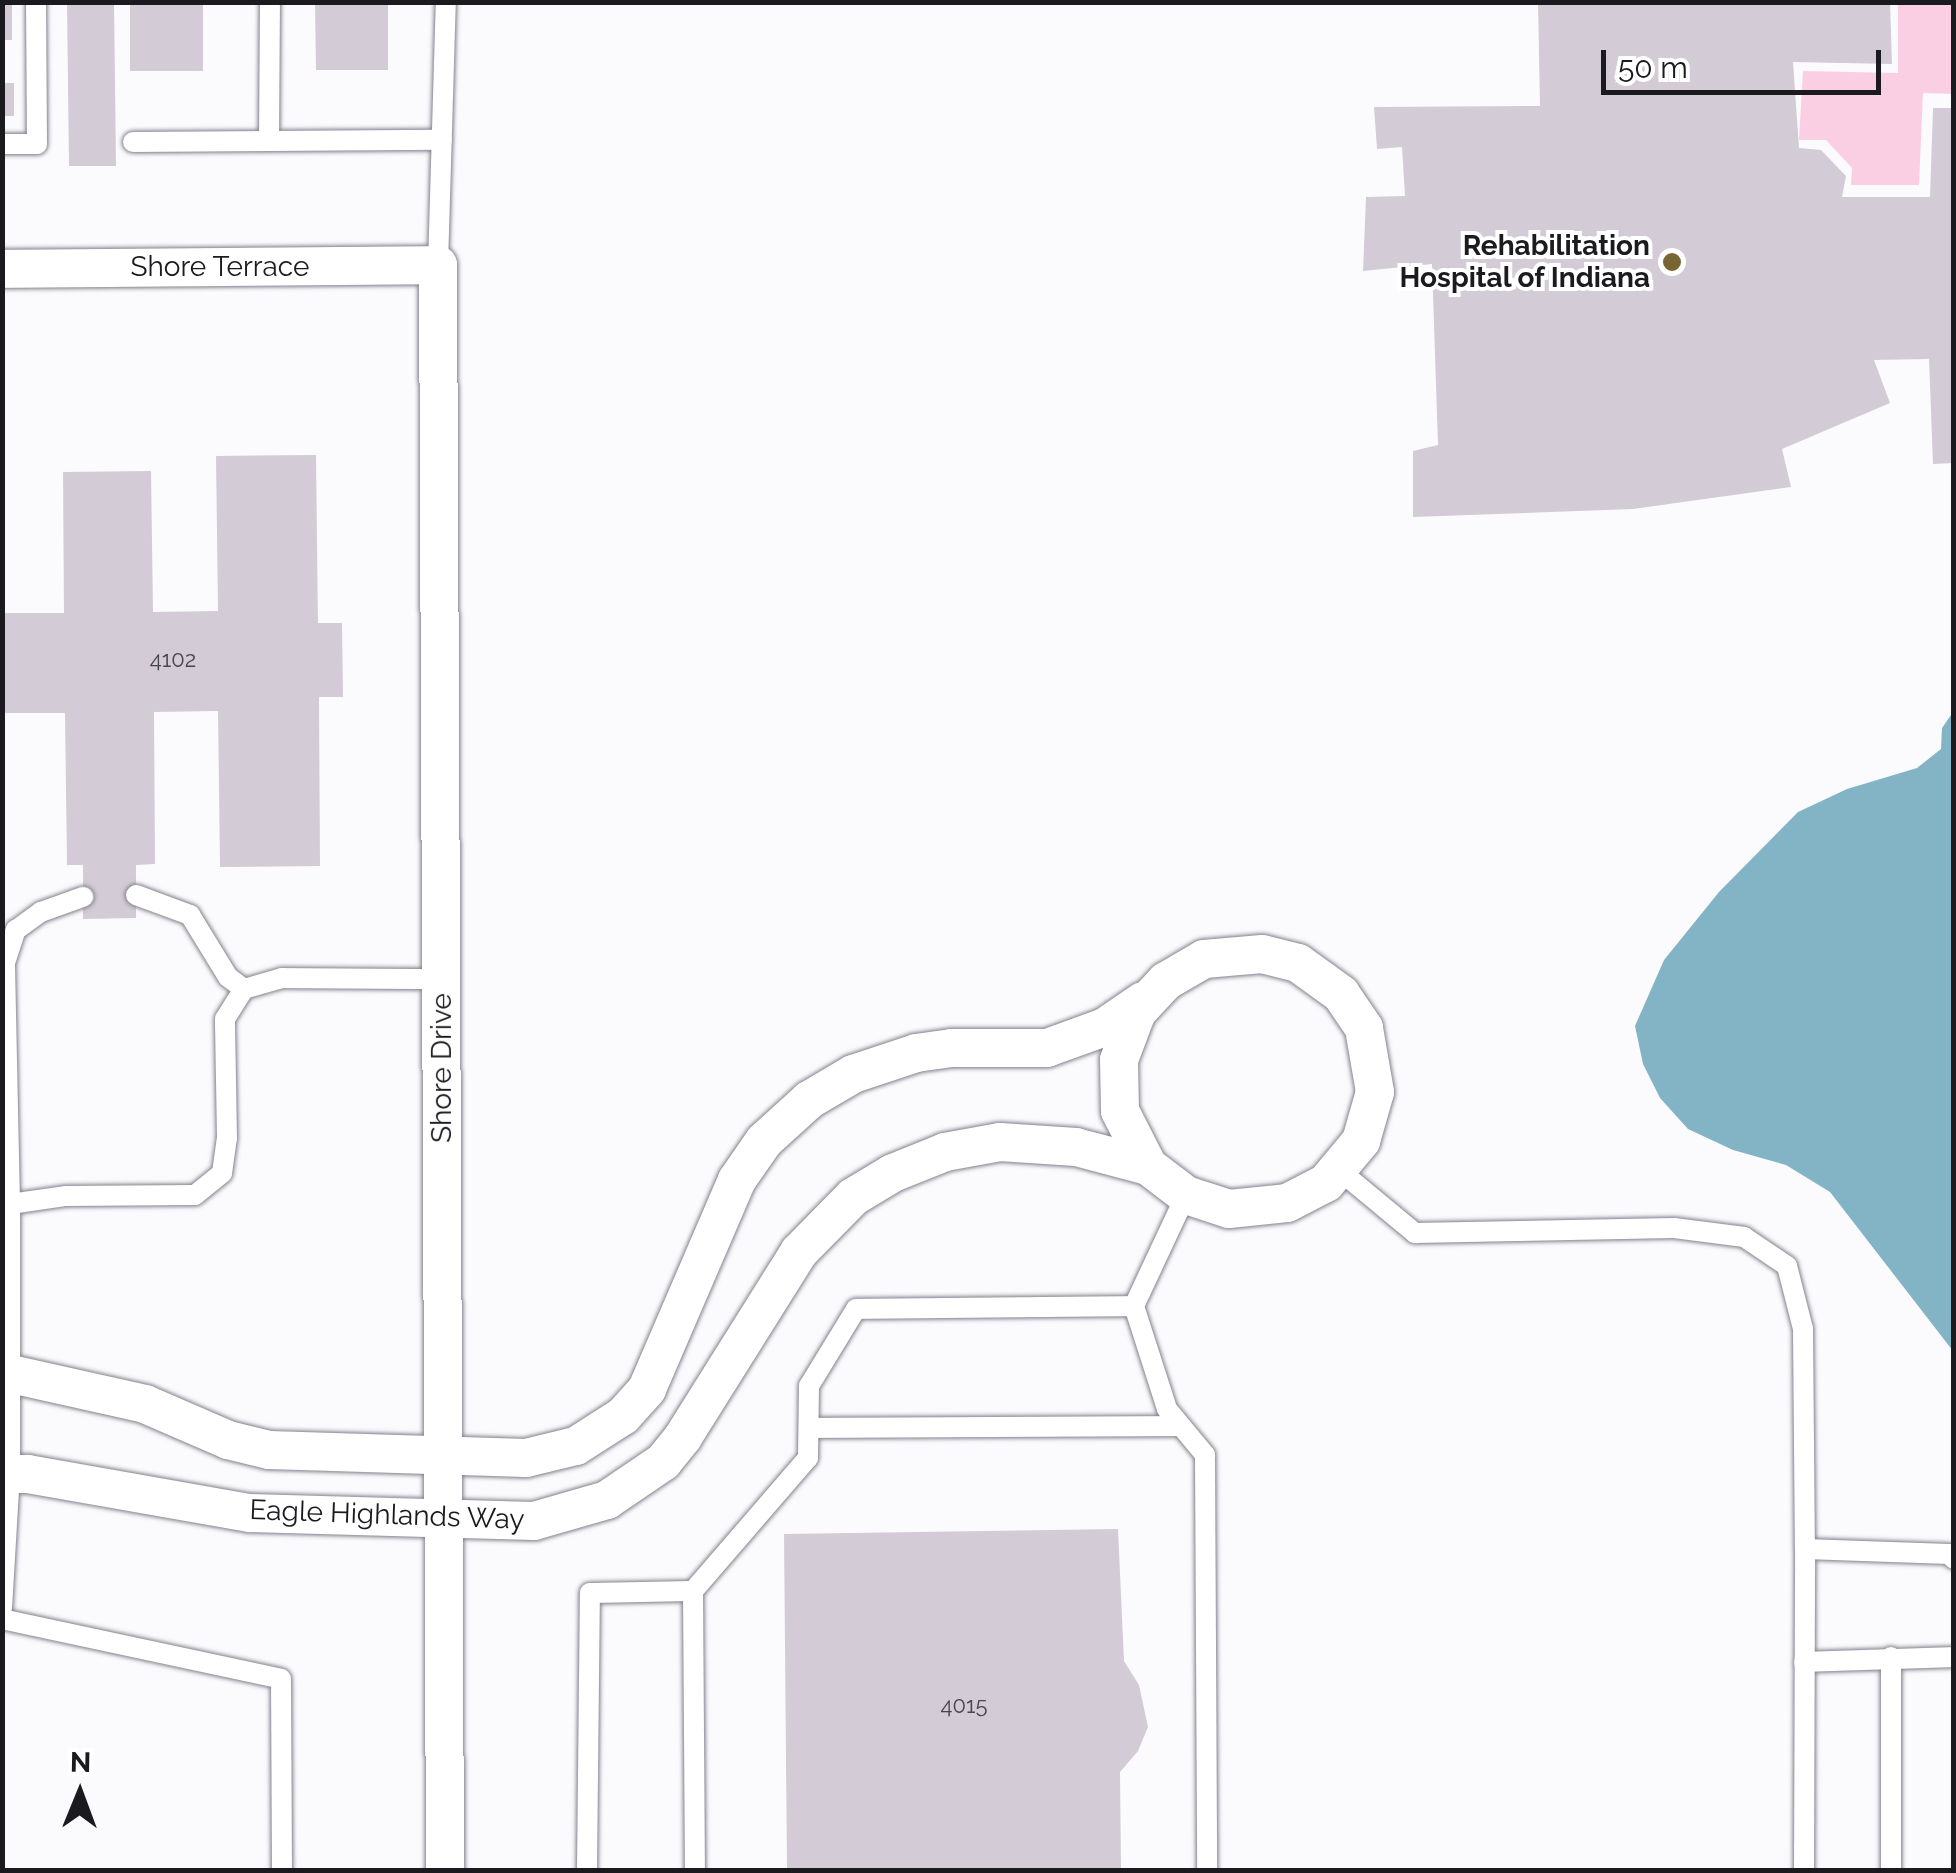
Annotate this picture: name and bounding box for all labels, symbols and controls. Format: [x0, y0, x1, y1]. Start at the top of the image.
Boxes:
scale bar [1606, 30, 1886, 92]
text: 50 m [1618, 50, 1688, 85]
place label: Rehabilitation Hospital of Indiana [1398, 229, 1650, 295]
marker: Rehabilitation Hospital of Indiana [1659, 249, 1685, 275]
street label: Shore Terrace [130, 250, 310, 284]
house number: 4102 [150, 647, 196, 673]
street label: Shore Drive [425, 993, 459, 1143]
street label: Eagle Highlands Way [248, 1493, 526, 1537]
house number: 4015 [941, 1693, 987, 1719]
north arrow [30, 1743, 130, 1843]
text: N [70, 1746, 92, 1779]

